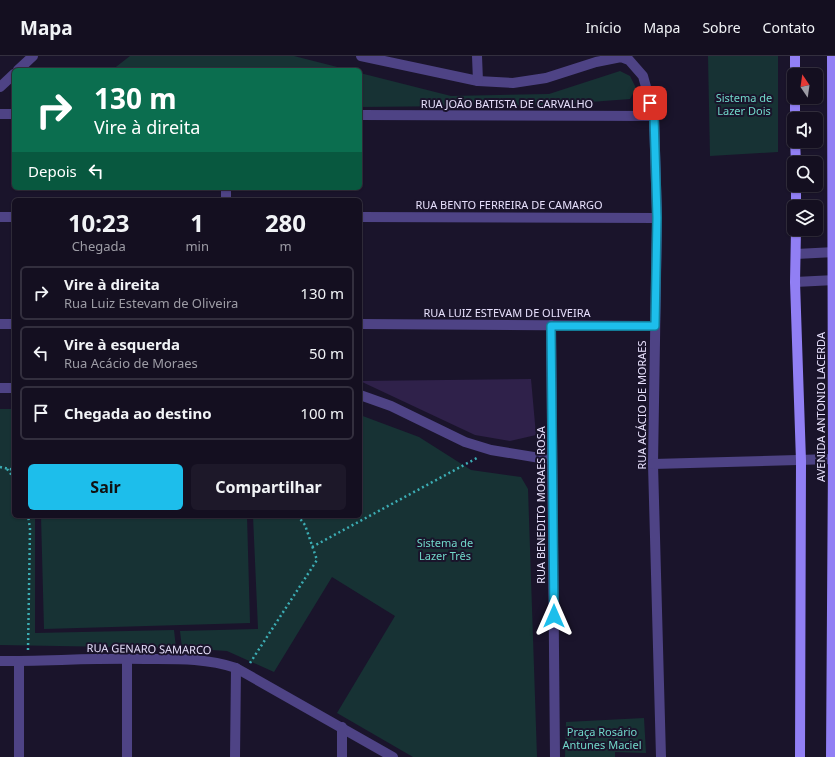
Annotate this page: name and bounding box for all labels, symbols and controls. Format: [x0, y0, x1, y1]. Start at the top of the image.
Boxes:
text: Mapa [20, 15, 73, 41]
text: Início [586, 18, 621, 37]
text: Mapa [643, 18, 680, 37]
text: Sobre [702, 18, 741, 37]
text: Contato [763, 18, 815, 37]
north arrow [787, 68, 823, 104]
map controls [787, 68, 823, 236]
text: 130 m [94, 79, 177, 117]
icon: right [28, 84, 80, 136]
pin [633, 86, 667, 120]
park label: Sistema de Lazer Dois [716, 90, 772, 118]
icon: arrive [639, 92, 661, 114]
street label: RUA JOÃO BATISTA DE CARVALHO [421, 96, 593, 111]
button: sound [787, 112, 823, 148]
text: Vire à direita [94, 115, 200, 139]
button: search [787, 156, 823, 192]
icon: left [85, 160, 107, 182]
text: Depois [28, 161, 77, 181]
street label: RUA BENTO FERREIRA DE CAMARGO [415, 197, 603, 212]
button: layers [787, 200, 823, 236]
text: 10:23 [68, 206, 130, 239]
text: 1 [190, 206, 204, 239]
text: 280 [265, 206, 306, 239]
text: Chegada [72, 237, 126, 255]
text: min [185, 237, 209, 255]
text: m [279, 237, 292, 255]
text: Vire à direita [64, 274, 160, 294]
icon: right [30, 282, 52, 304]
text: 130 m [300, 283, 344, 303]
text: Rua Luiz Estevam de Oliveira [64, 294, 238, 312]
street label: RUA LUIZ ESTEVAM DE OLIVEIRA [423, 305, 591, 320]
street label: AVENIDA ANTONIO LACERDA [813, 331, 828, 482]
text: Vire à esquerda [64, 334, 180, 354]
street label: RUA ACÁCIO DE MORAES [634, 341, 649, 469]
icon: left [30, 342, 52, 364]
text: 50 m [309, 343, 344, 363]
text: Rua Acácio de Moraes [64, 354, 198, 372]
icon: arrive [30, 402, 52, 424]
text: Chegada ao destino [64, 403, 212, 423]
text: 100 m [300, 403, 344, 423]
street label: RUA BENEDITO MORAES ROSA [533, 425, 548, 584]
button: Sair [28, 464, 183, 510]
button: Compartilhar [191, 464, 346, 510]
park label: Sistema de Lazer Três [417, 535, 473, 563]
position arrow [533, 595, 575, 637]
street label: RUA GENARO SAMARCO [87, 640, 211, 657]
park label: Praça Rosário Antunes Maciel [562, 724, 642, 752]

